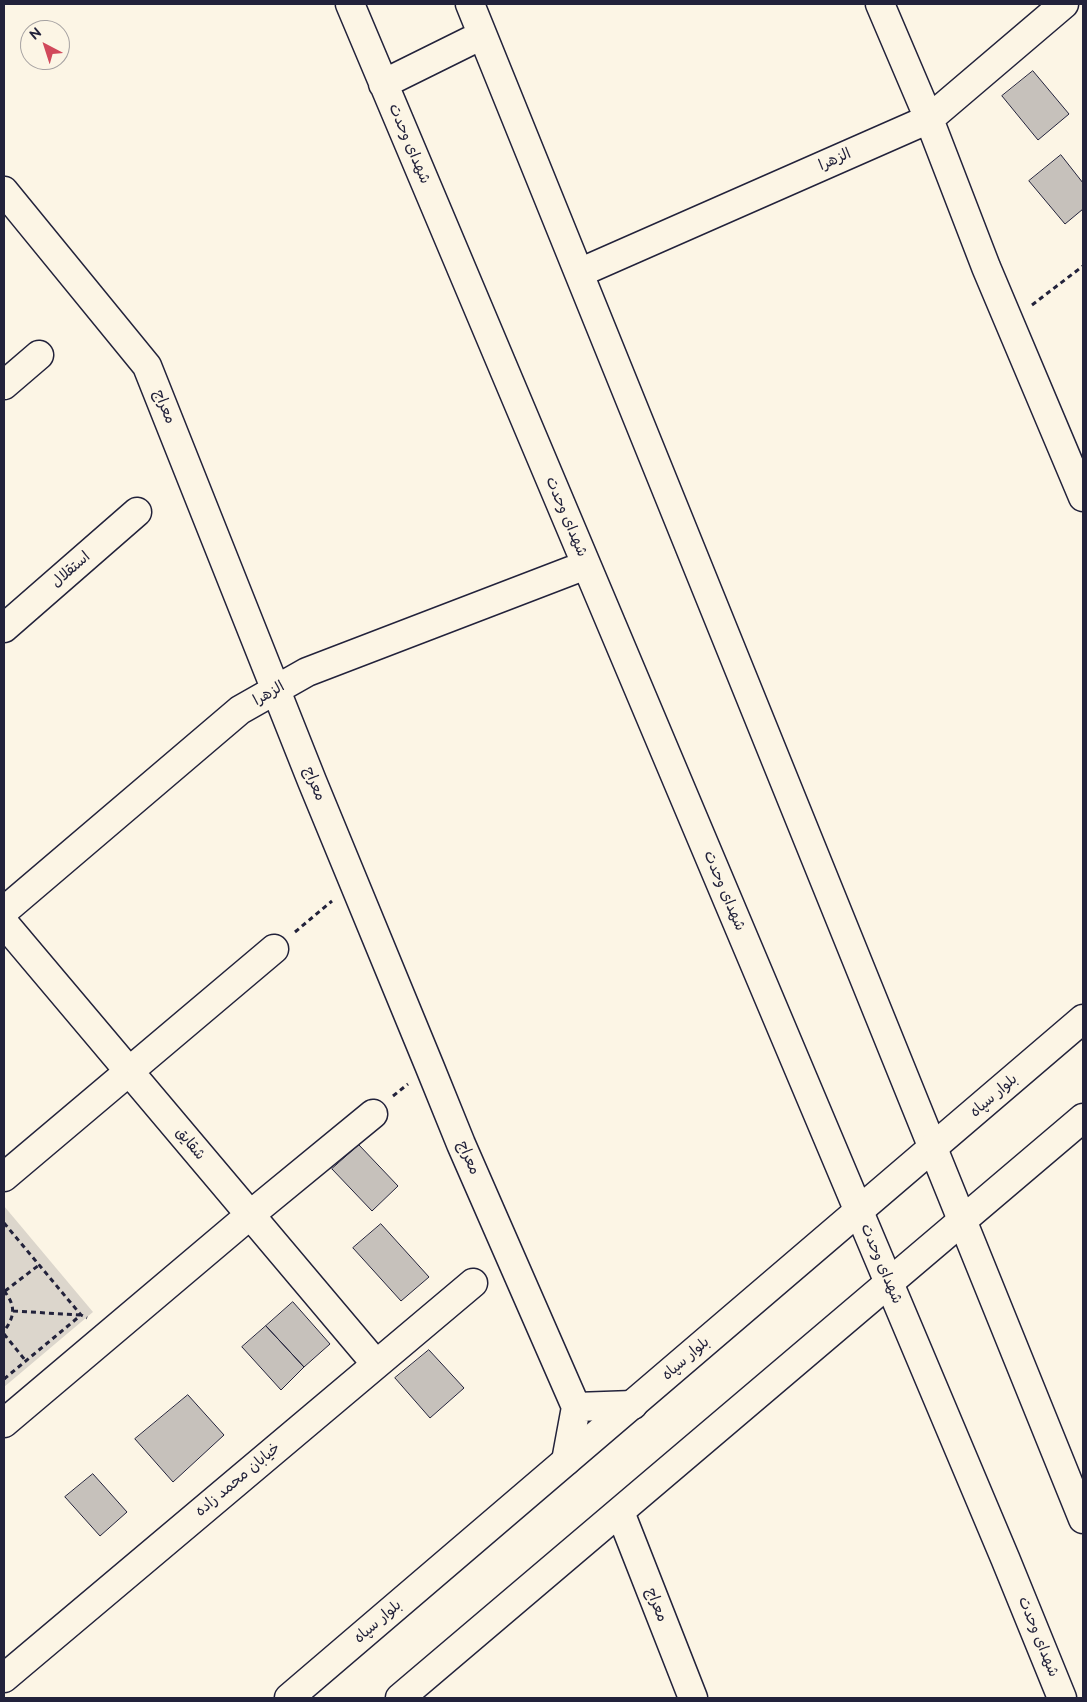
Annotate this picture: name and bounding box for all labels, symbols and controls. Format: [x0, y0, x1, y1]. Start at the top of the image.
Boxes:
north arrow [20, 20, 70, 70]
text: N [26, 24, 45, 44]
street label: شهدای وحدت [384, 101, 434, 187]
street label: الزهرا [816, 145, 854, 175]
street label: معراج [149, 387, 179, 427]
street label: شهدای وحدت [541, 474, 591, 560]
street label: استقلال [48, 548, 94, 592]
street label: الزهرا [250, 678, 288, 710]
street label: معراج [299, 764, 329, 804]
street label: شهدای وحدت [699, 848, 749, 934]
street label: بلوار سپاه [967, 1070, 1021, 1122]
street label: شقایق [171, 1124, 209, 1164]
street label: معراج [453, 1138, 483, 1178]
street label: شهدای وحدت [856, 1221, 906, 1307]
street label: بلوار سپاه [659, 1333, 713, 1385]
street label: خیابان محمد زاده [192, 1439, 284, 1521]
street label: معراج [641, 1585, 671, 1625]
street label: شهدای وحدت [1014, 1594, 1062, 1680]
street label: بلوار سپاه [351, 1596, 405, 1648]

